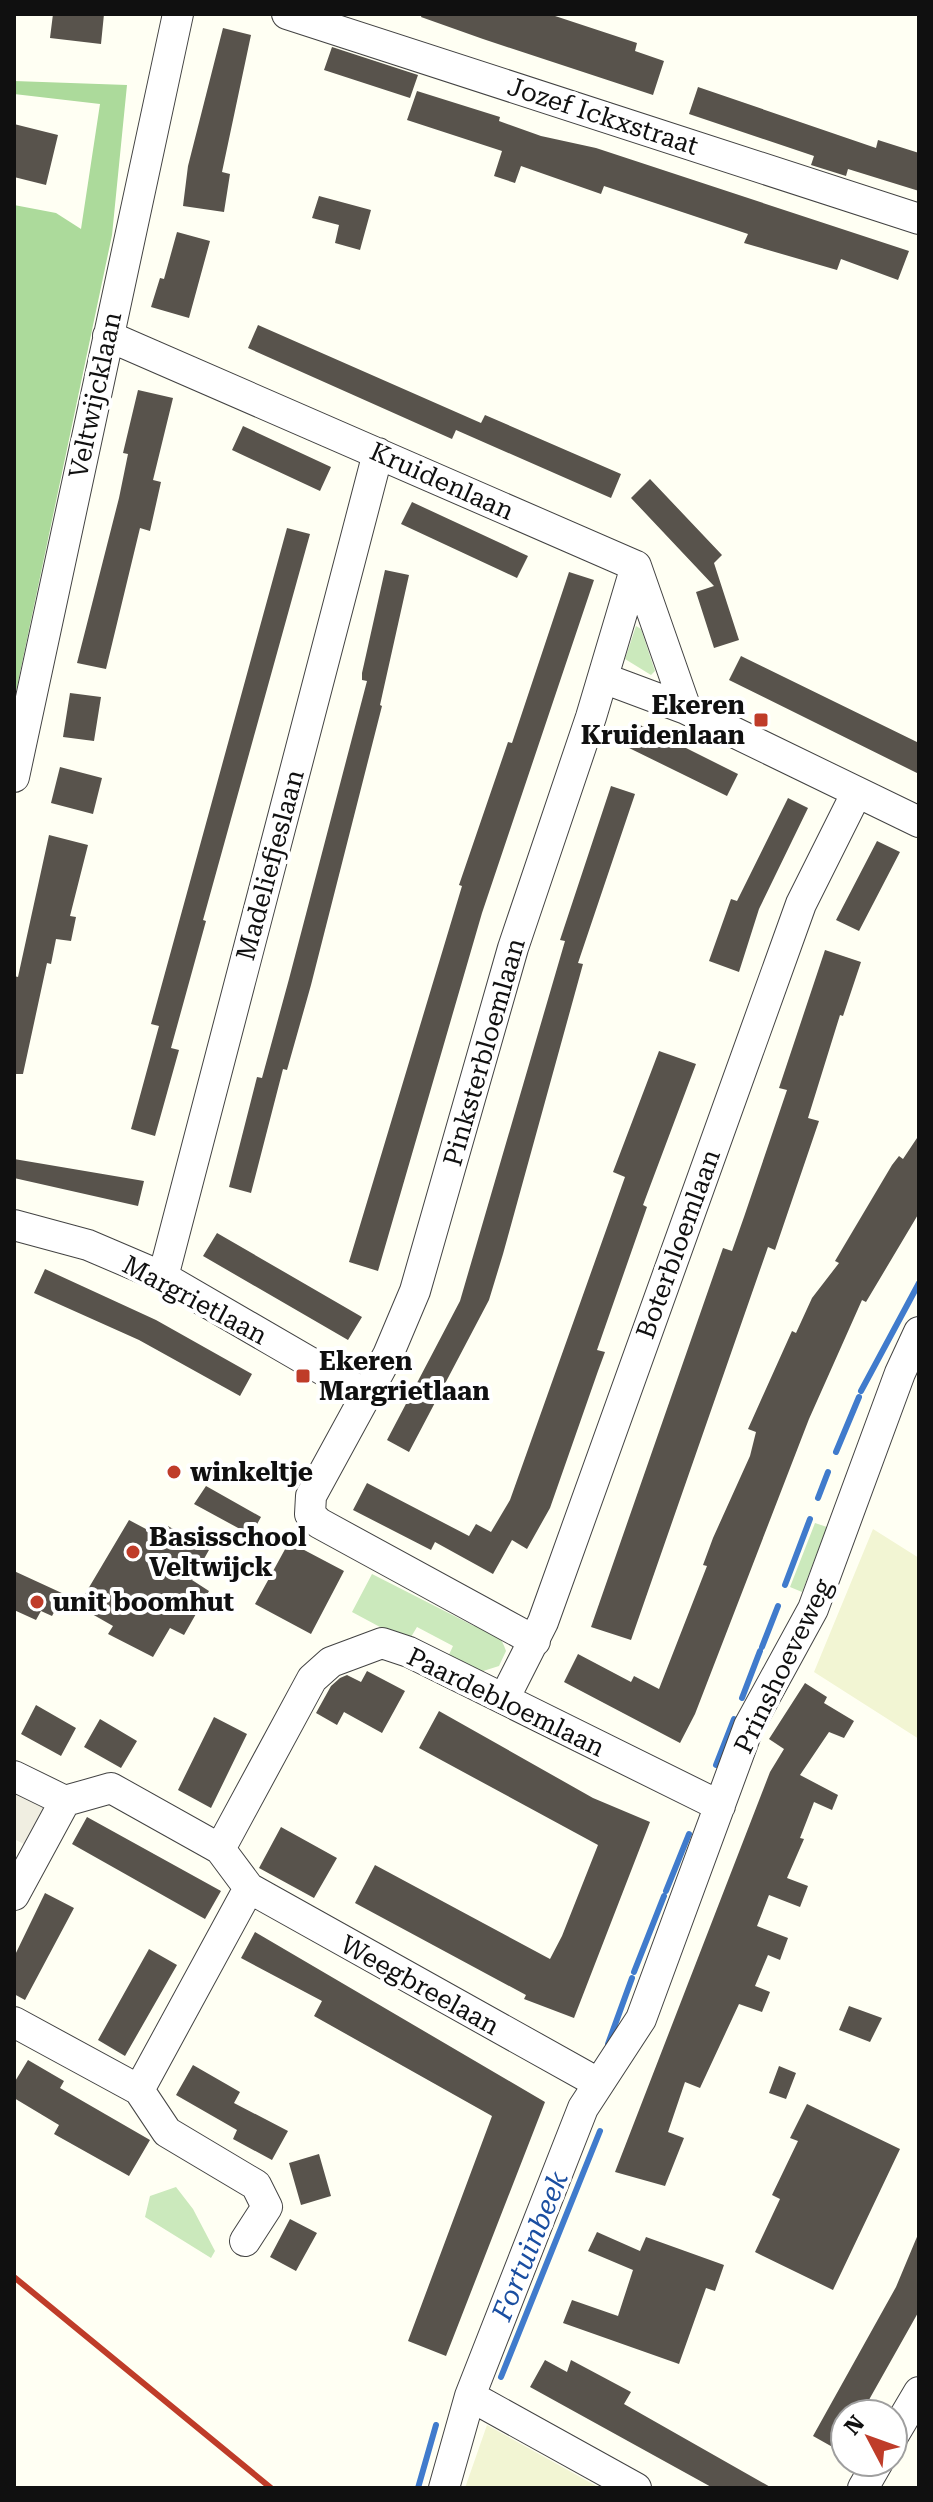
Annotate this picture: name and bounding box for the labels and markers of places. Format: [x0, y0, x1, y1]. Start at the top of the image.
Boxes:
place label: Ekeren Kruidenlaan [581, 690, 745, 750]
marker: Ekeren Kruidenlaan [752, 711, 770, 729]
place label: Ekeren Margrietlaan [319, 1346, 490, 1406]
marker: Ekeren Margrietlaan [294, 1367, 312, 1385]
place label: winkeltje [190, 1457, 313, 1487]
marker: winkeltje [165, 1463, 183, 1481]
place label: Basisschool Veltwijck [149, 1522, 307, 1582]
marker: Basisschool Veltwijck [124, 1543, 142, 1561]
place label: unit boomhut [53, 1587, 235, 1617]
marker: unit boomhut [28, 1593, 46, 1611]

